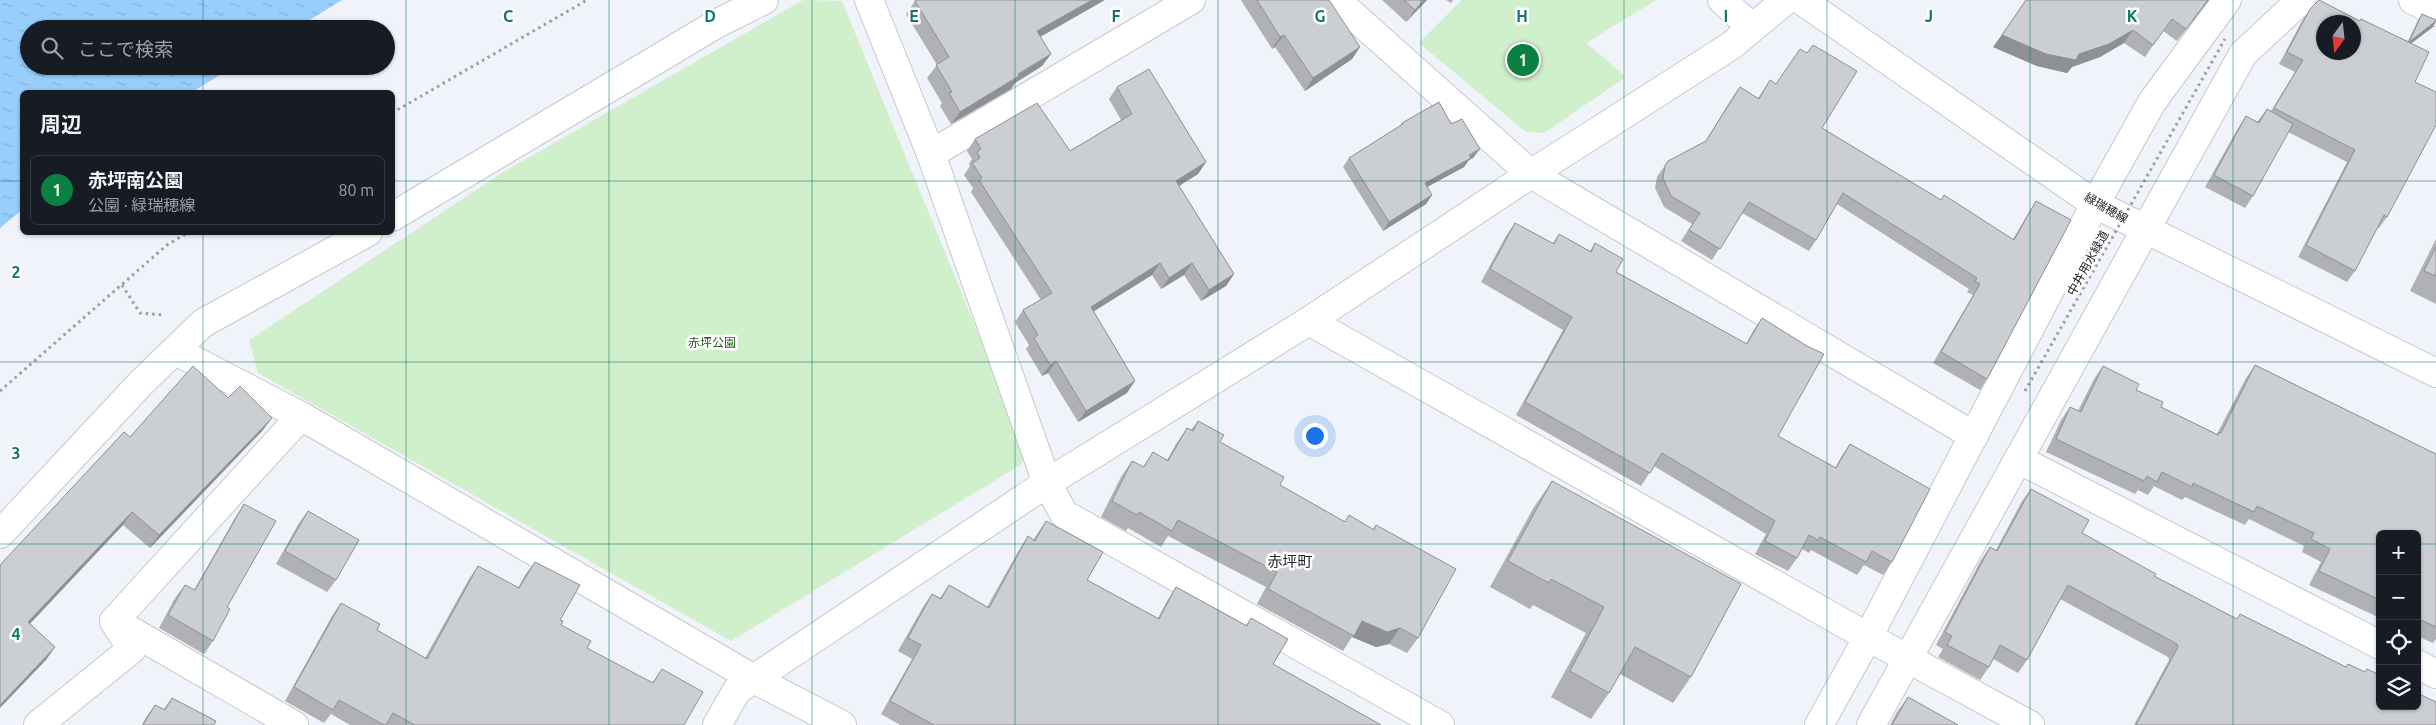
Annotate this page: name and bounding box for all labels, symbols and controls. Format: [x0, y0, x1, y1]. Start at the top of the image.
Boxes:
text: C [503, 7, 513, 25]
text: D [704, 7, 716, 25]
text: E [909, 7, 919, 25]
text: F [1112, 7, 1121, 25]
text: G [1314, 7, 1326, 25]
text: H [1516, 7, 1528, 25]
text: I [1724, 7, 1728, 25]
text: J [1925, 7, 1933, 25]
text: K [2127, 7, 2138, 25]
north arrow [2316, 15, 2361, 60]
search box [20, 20, 395, 75]
icon: search [38, 34, 66, 62]
text: ここで検索 [78, 38, 173, 60]
pin: 1 [1507, 41, 1539, 79]
text: 周辺 [40, 112, 82, 136]
text: 赤坪南公園 [88, 169, 183, 191]
text: 1 [52, 181, 62, 199]
text: 80 m [338, 181, 374, 199]
street label: 緑瑞穂線 [2082, 190, 2130, 225]
text: 公園 · 緑瑞穂線 [88, 196, 195, 214]
street label: 中井用水緑道 [2064, 228, 2111, 297]
text: 2 [11, 263, 21, 281]
park label: 赤坪公園 [688, 336, 736, 349]
your location [1302, 423, 1328, 449]
text: 3 [11, 444, 21, 462]
map controls [2376, 530, 2421, 710]
button: + [2376, 530, 2421, 575]
district label: 赤坪町 [1267, 553, 1313, 570]
button: − [2376, 575, 2421, 620]
button: locate [2376, 620, 2421, 665]
text: 4 [11, 625, 21, 643]
button: layers [2376, 665, 2421, 710]

